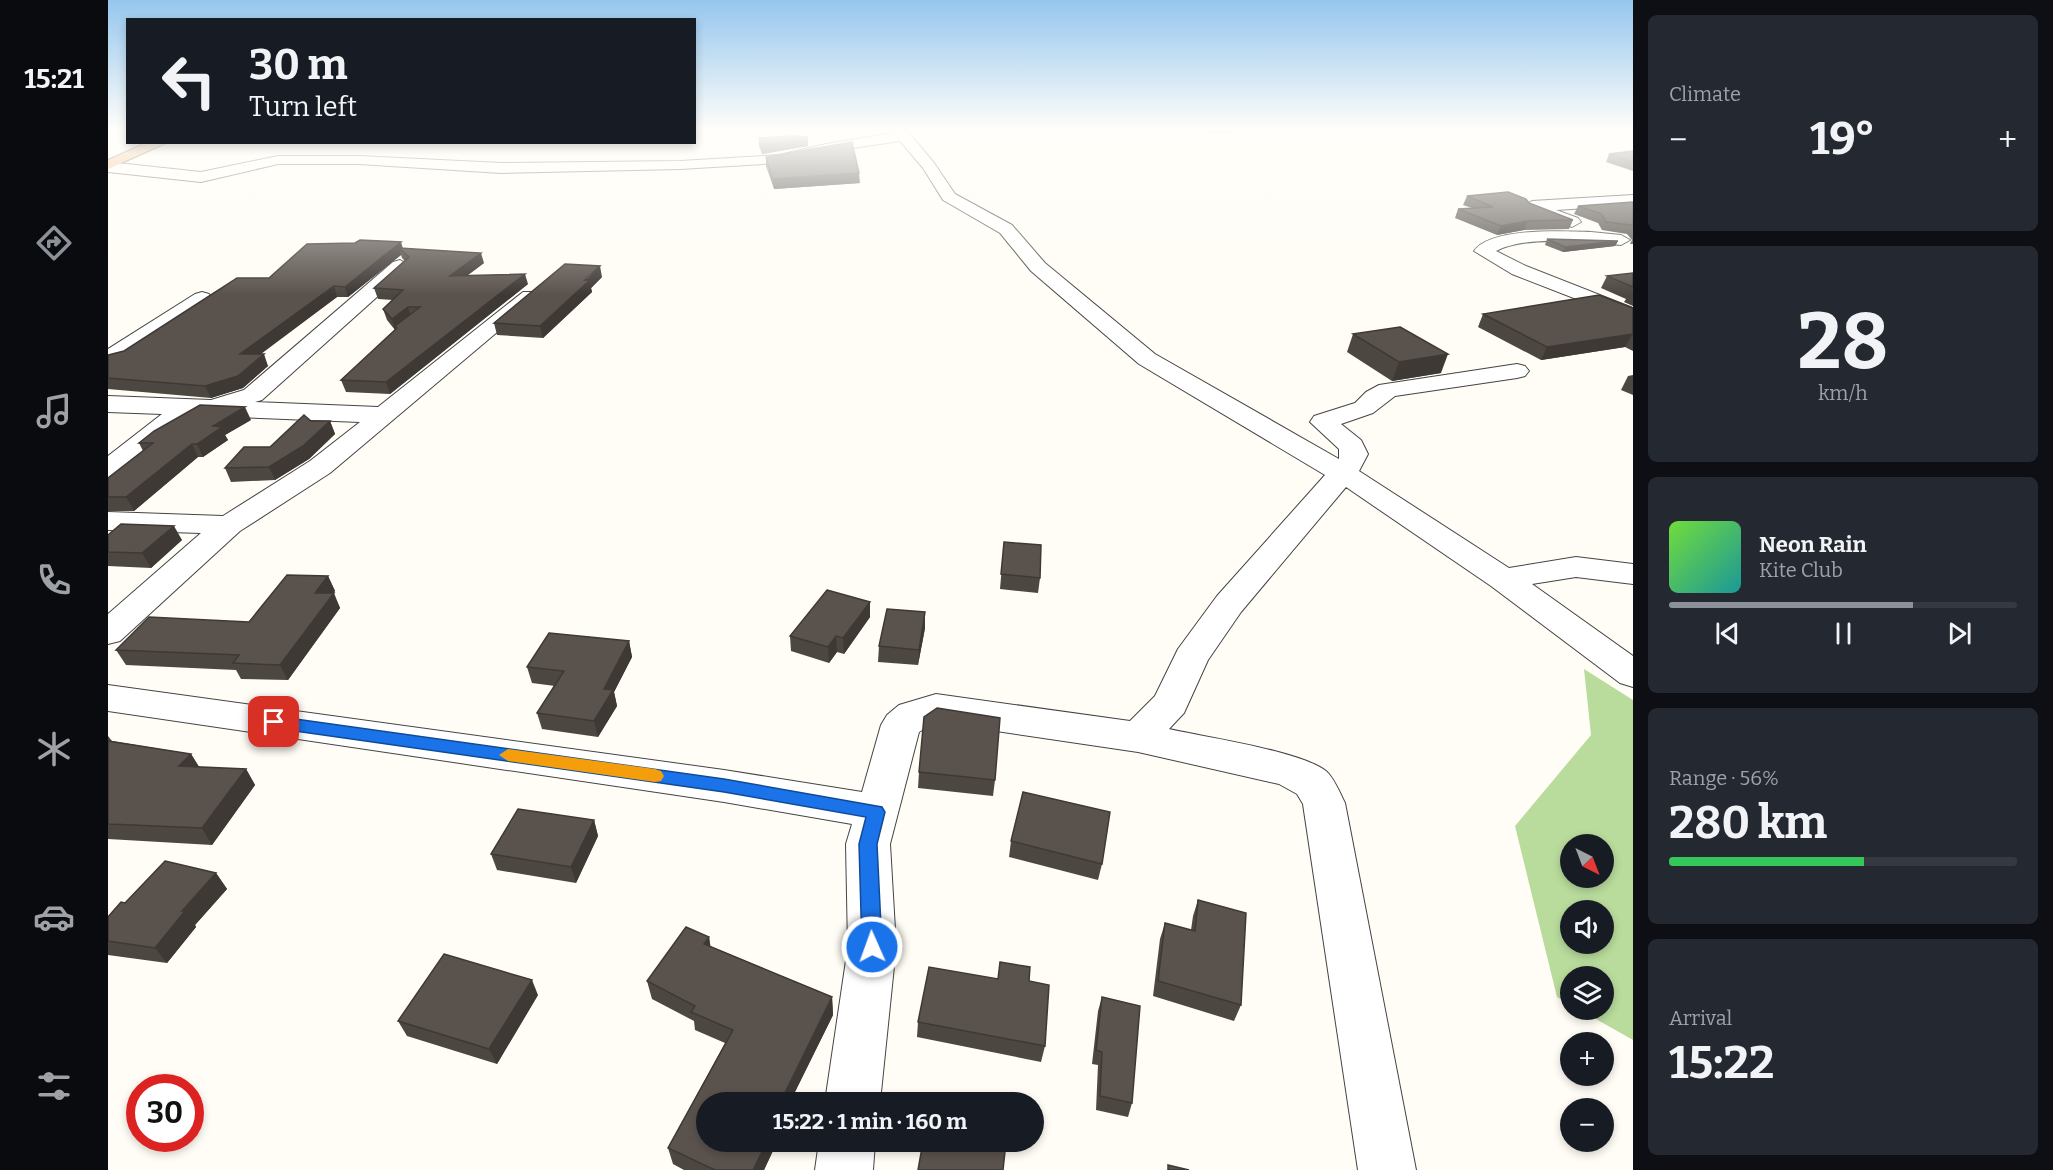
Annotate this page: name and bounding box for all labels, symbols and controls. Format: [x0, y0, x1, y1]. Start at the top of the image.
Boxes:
text: 30 m [249, 40, 348, 90]
icon: left [150, 42, 228, 120]
text: 15:21 [24, 63, 84, 95]
text: Climate [1669, 82, 1741, 106]
text: Turn left [249, 91, 357, 123]
text: 19° [1810, 112, 1875, 166]
text: − [1669, 120, 1687, 160]
text: + [1998, 120, 2017, 160]
icon: directions [33, 222, 75, 264]
text: 28 [1798, 295, 1888, 389]
text: km/h [1818, 381, 1868, 405]
icon: music [33, 390, 75, 432]
text: Neon Rain [1759, 531, 1867, 558]
text: Kite Club [1759, 558, 1843, 582]
icon: phone [33, 559, 75, 601]
icon: previous [1711, 617, 1744, 650]
icon: pause [1827, 617, 1860, 650]
icon: next [1943, 617, 1976, 650]
pin [248, 696, 299, 747]
icon: arrive [257, 705, 290, 738]
icon: climate [33, 728, 75, 770]
text: Range · 56% [1669, 766, 1779, 790]
text: 280 km [1669, 796, 1827, 850]
north arrow [1560, 834, 1614, 888]
map controls [1560, 834, 1614, 1152]
icon: car [33, 896, 75, 938]
button: sound [1560, 900, 1614, 954]
position arrow [840, 915, 904, 979]
button: layers [1560, 966, 1614, 1020]
text: Arrival [1669, 1006, 1732, 1030]
button: + [1560, 1032, 1614, 1086]
text: 15:22 [1669, 1036, 1774, 1090]
icon: filters [33, 1065, 75, 1107]
speed limit sign: 30 [126, 1074, 204, 1152]
button: − [1560, 1098, 1614, 1152]
text: 15:22 · 1 min · 160 m [773, 1108, 967, 1135]

